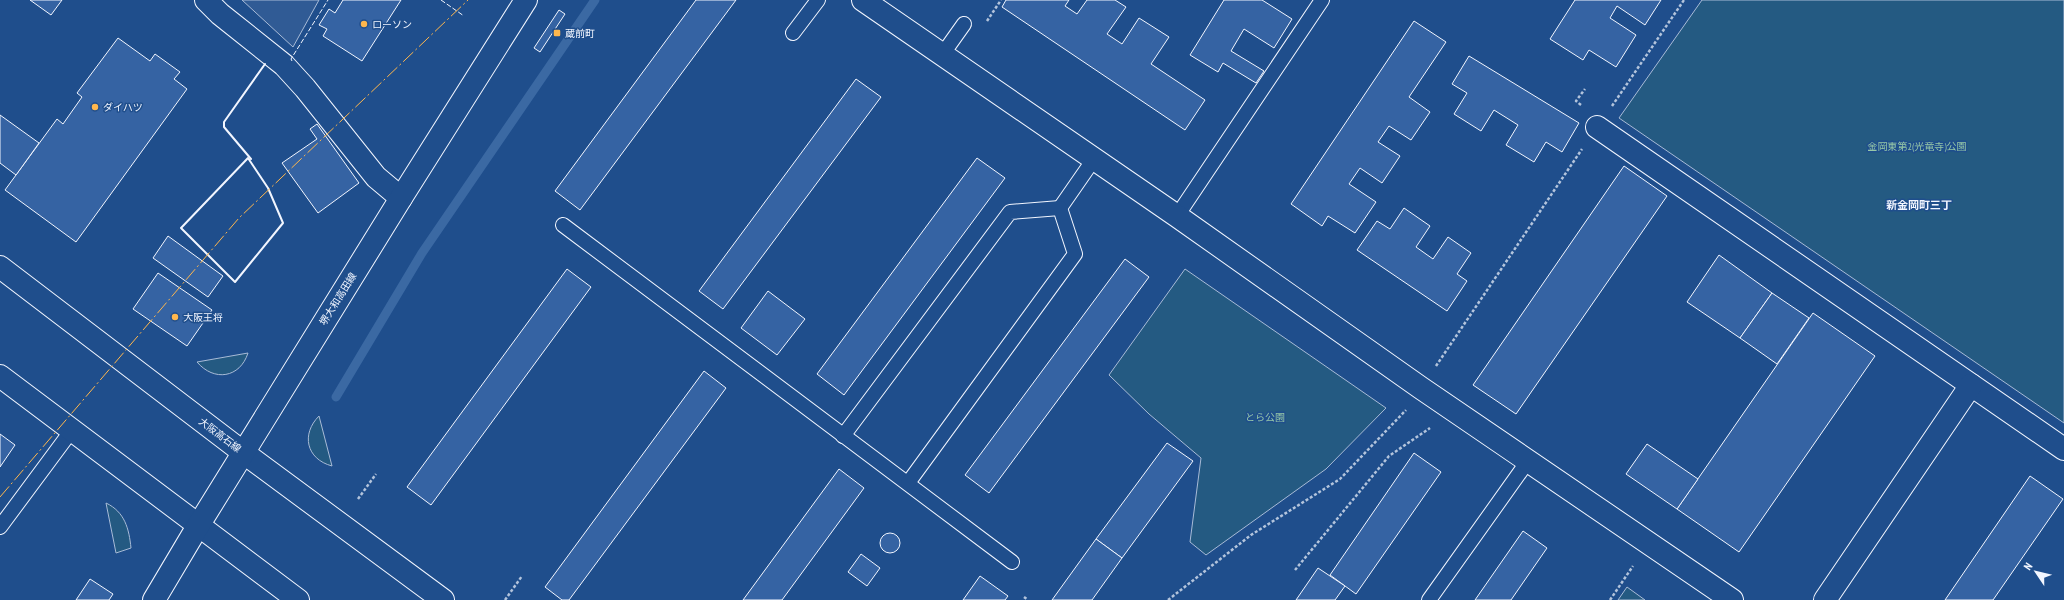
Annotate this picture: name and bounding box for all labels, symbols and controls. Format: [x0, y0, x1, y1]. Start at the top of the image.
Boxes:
place label: ローソン [372, 18, 412, 31]
marker: ローソン [359, 19, 369, 29]
place label: 蔵前町 [565, 27, 595, 40]
marker: 蔵前町 [552, 28, 562, 38]
place label: ダイハツ [103, 101, 143, 114]
marker: ダイハツ [90, 102, 100, 112]
park label: 金岡東第2(光竜寺)公園 [1867, 140, 1967, 153]
district label: 新金岡町三丁 [1886, 198, 1952, 212]
street label: 堺大和高田線 [317, 270, 359, 328]
place label: 大阪王将 [183, 311, 223, 324]
marker: 大阪王将 [170, 312, 180, 322]
park label: とら公園 [1245, 411, 1285, 424]
street label: 大阪高石線 [196, 415, 244, 455]
north arrow [2016, 552, 2056, 592]
text: N [2020, 560, 2035, 573]

